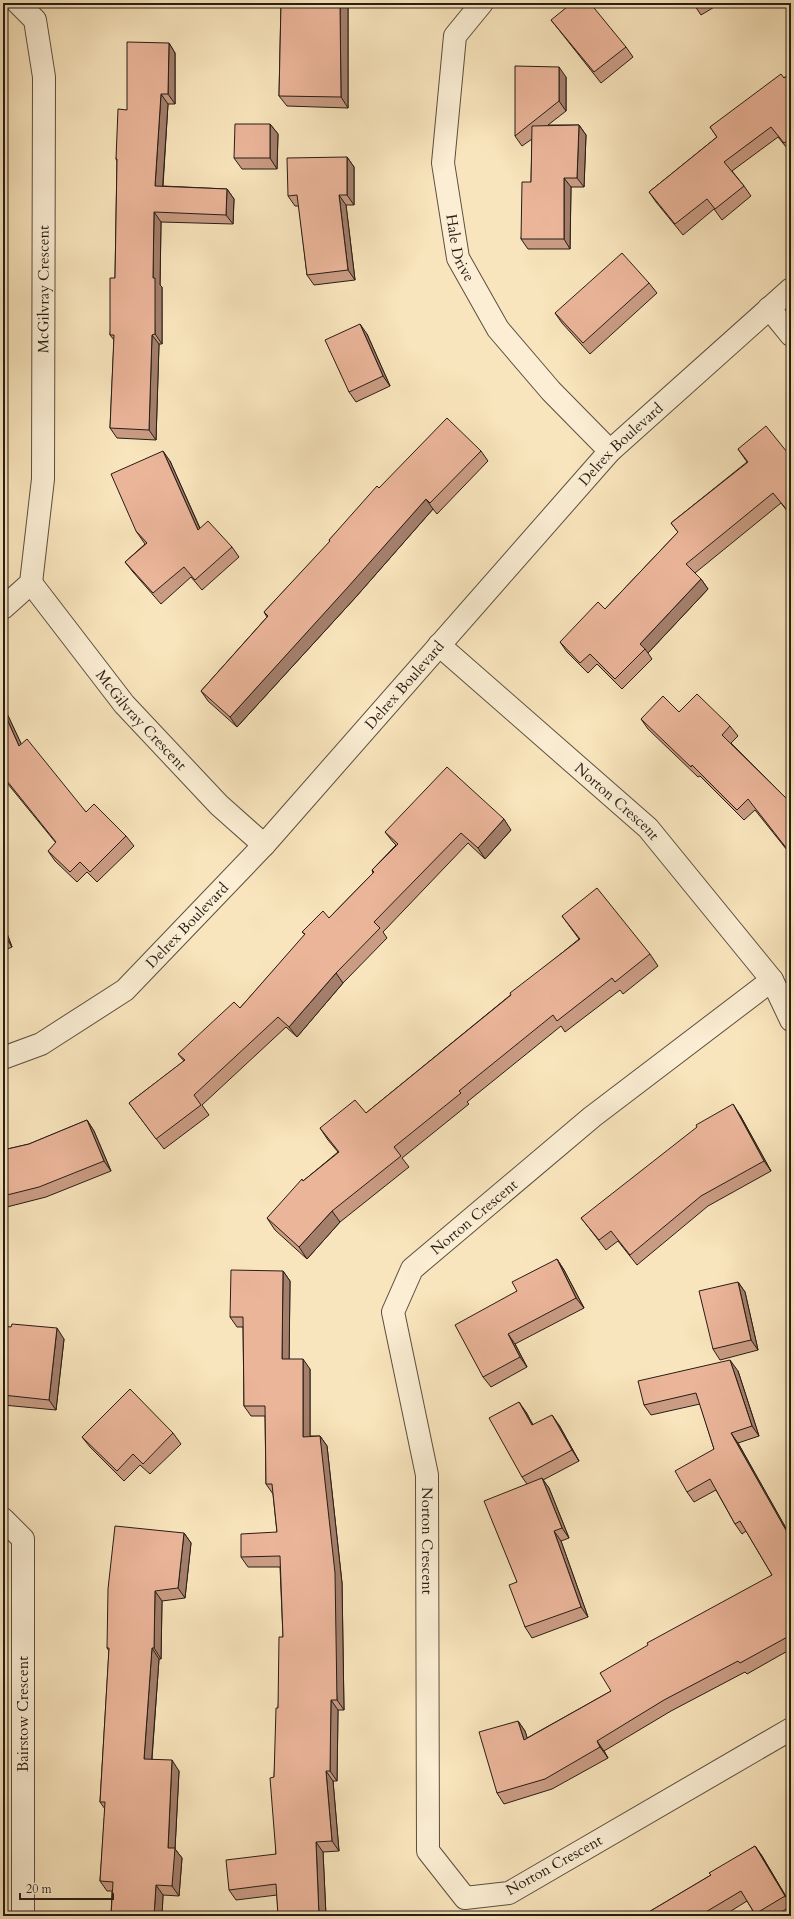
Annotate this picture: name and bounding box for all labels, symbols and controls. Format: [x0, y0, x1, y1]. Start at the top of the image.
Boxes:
street label: Hale Drive [441, 213, 479, 285]
street label: McGilvray Crescent [33, 225, 54, 353]
street label: Delrex Boulevard [574, 398, 667, 490]
street label: Delrex Boulevard [360, 637, 449, 734]
street label: McGilvray Crescent [91, 666, 191, 775]
street label: Norton Crescent [570, 758, 664, 845]
street label: Delrex Boulevard [141, 878, 233, 972]
street label: Norton Crescent [426, 1175, 522, 1259]
street label: Norton Crescent [417, 1487, 437, 1595]
street label: Bairstow Crescent [13, 1656, 33, 1772]
street label: Norton Crescent [502, 1830, 606, 1900]
scale bar [20, 1875, 113, 1901]
text: 20 m [26, 1881, 53, 1897]

